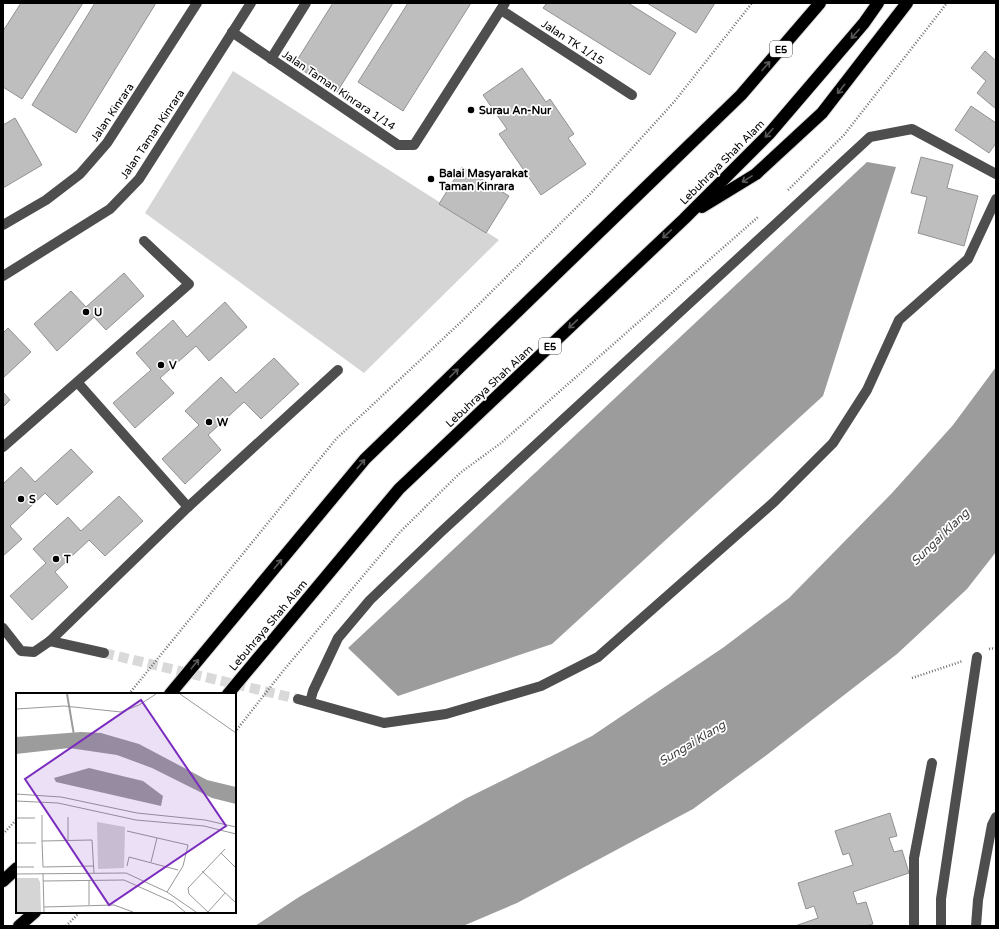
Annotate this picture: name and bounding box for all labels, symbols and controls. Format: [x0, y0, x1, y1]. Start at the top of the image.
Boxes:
street label: Jalan TK 1/15 [539, 17, 607, 68]
one-way arrow [850, 29, 859, 40]
road number: E5 [770, 41, 792, 57]
street label: Jalan Taman Kinrara 1/14 [280, 48, 398, 133]
one-way arrow [762, 60, 771, 71]
street label: Jalan Kinrara [88, 81, 137, 144]
one-way arrow [836, 84, 845, 95]
street label: Jalan Taman Kinrara [118, 87, 187, 182]
place label: Surau An-Nur [479, 104, 552, 117]
marker: Surau An-Nur [466, 105, 476, 115]
street label: Lebuhraya Shah Alam [677, 117, 767, 207]
one-way arrow [765, 127, 774, 138]
place label: Balai Masyarakat Taman Kinrara [438, 167, 529, 193]
marker: Balai Masyarakat Taman Kinrara [426, 174, 436, 184]
one-way arrow [742, 175, 753, 183]
one-way arrow [663, 229, 673, 238]
place label: U [94, 306, 102, 319]
marker: U [81, 307, 91, 317]
one-way arrow [568, 319, 578, 328]
road number: E5 [539, 338, 561, 354]
street label: Lebuhraya Shah Alam [443, 343, 536, 430]
place label: V [169, 359, 177, 372]
marker: V [156, 360, 166, 370]
one-way arrow [449, 368, 459, 378]
place label: W [217, 416, 229, 429]
marker: W [204, 417, 214, 427]
one-way arrow [357, 458, 366, 469]
place label: S [29, 493, 36, 506]
marker: S [16, 494, 26, 504]
water label: Sungai Klang [908, 505, 973, 568]
place label: T [63, 553, 71, 566]
marker: T [51, 554, 61, 564]
one-way arrow [273, 558, 282, 569]
street label: Lebuhraya Shah Alam [227, 577, 310, 673]
one-way arrow [191, 658, 199, 669]
inset map [16, 693, 236, 913]
water label: Sungai Klang [656, 717, 729, 768]

